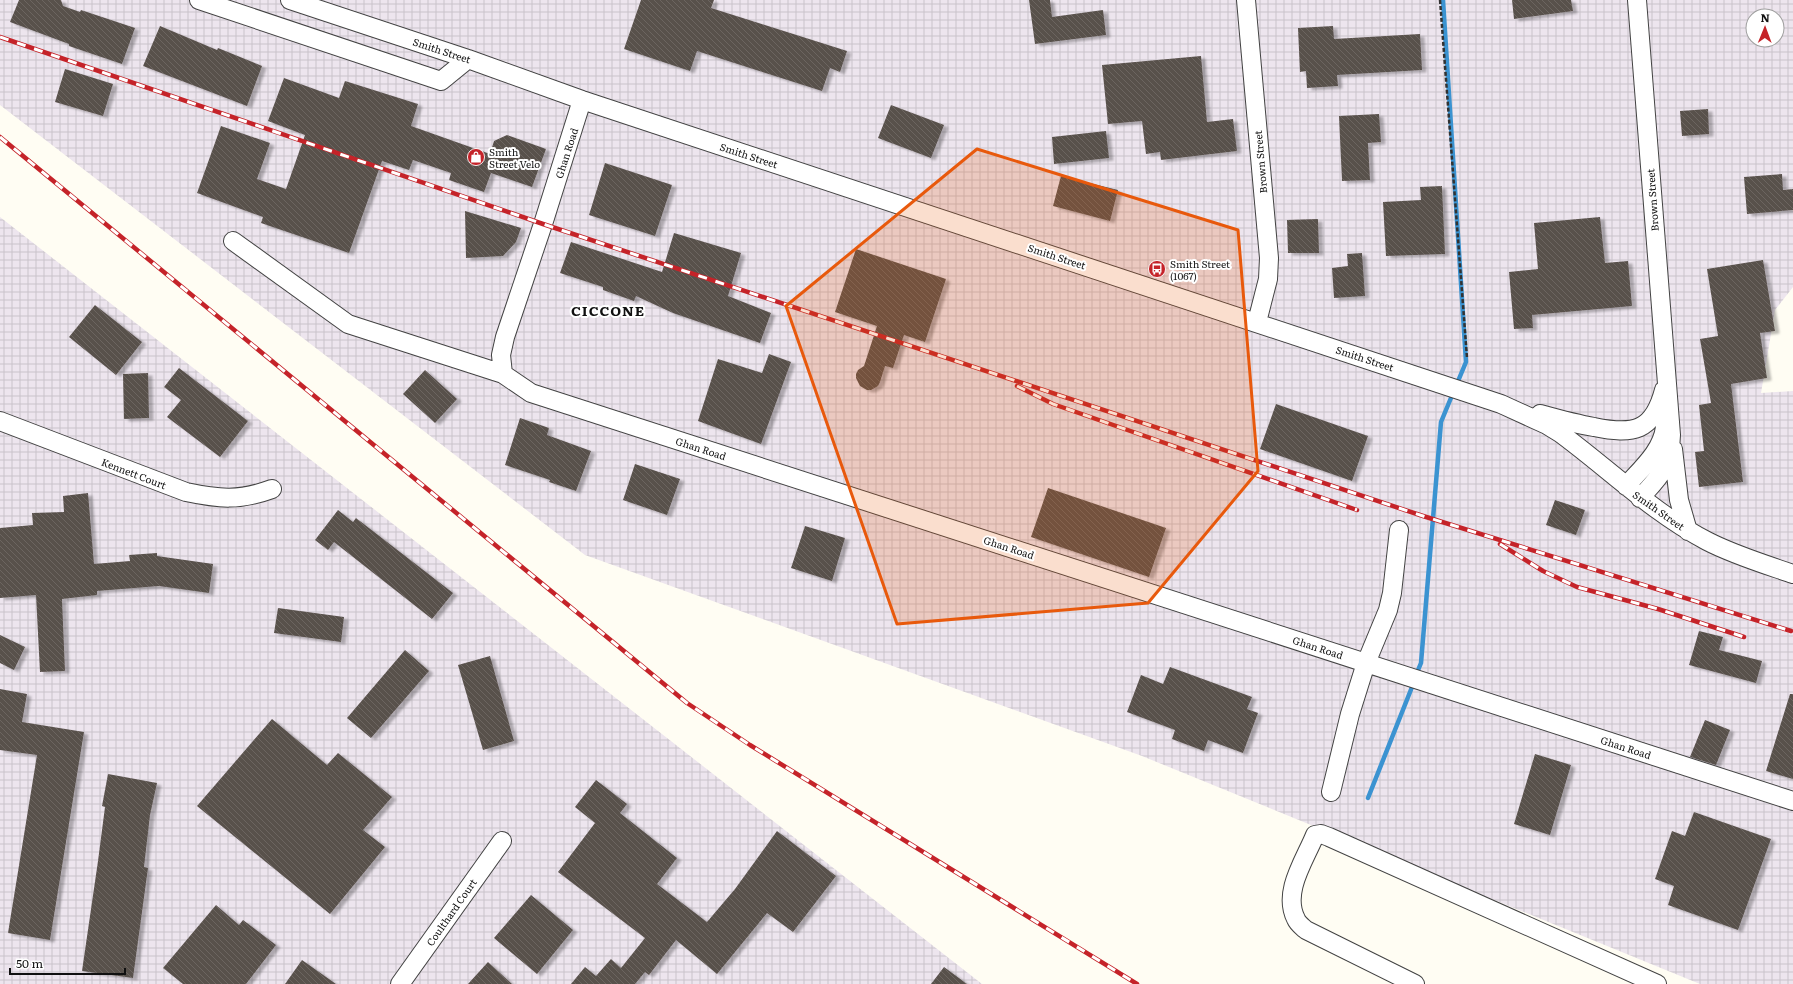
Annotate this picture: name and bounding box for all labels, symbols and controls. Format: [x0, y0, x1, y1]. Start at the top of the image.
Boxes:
north arrow [1745, 8, 1785, 48]
text: N [1760, 9, 1770, 25]
street label: Smith Street [411, 34, 473, 66]
street label: Ghan Road [551, 126, 581, 180]
street label: Brown Street [1250, 130, 1270, 194]
street label: Smith Street [718, 139, 780, 171]
place label: Smith Street Velo [489, 144, 540, 171]
shop icon: Smith Street Velo [466, 147, 486, 167]
street label: Brown Street [1642, 168, 1662, 232]
street label: Smith Street [1026, 240, 1088, 272]
place label: Smith Street (1067) [1170, 256, 1230, 283]
bus stop icon: Smith Street (1067) [1147, 259, 1167, 279]
district label: CICCONE [571, 300, 645, 320]
street label: Smith Street [1334, 342, 1396, 374]
street label: Ghan Road [674, 433, 728, 463]
street label: Kennett Court [99, 454, 169, 492]
street label: Smith Street [1630, 487, 1688, 533]
street label: Ghan Road [982, 532, 1036, 562]
street label: Ghan Road [1291, 632, 1345, 662]
street label: Ghan Road [1599, 732, 1653, 762]
street label: Coulthard Court [422, 875, 480, 949]
scale bar [10, 950, 125, 976]
text: 50 m [16, 954, 43, 972]

